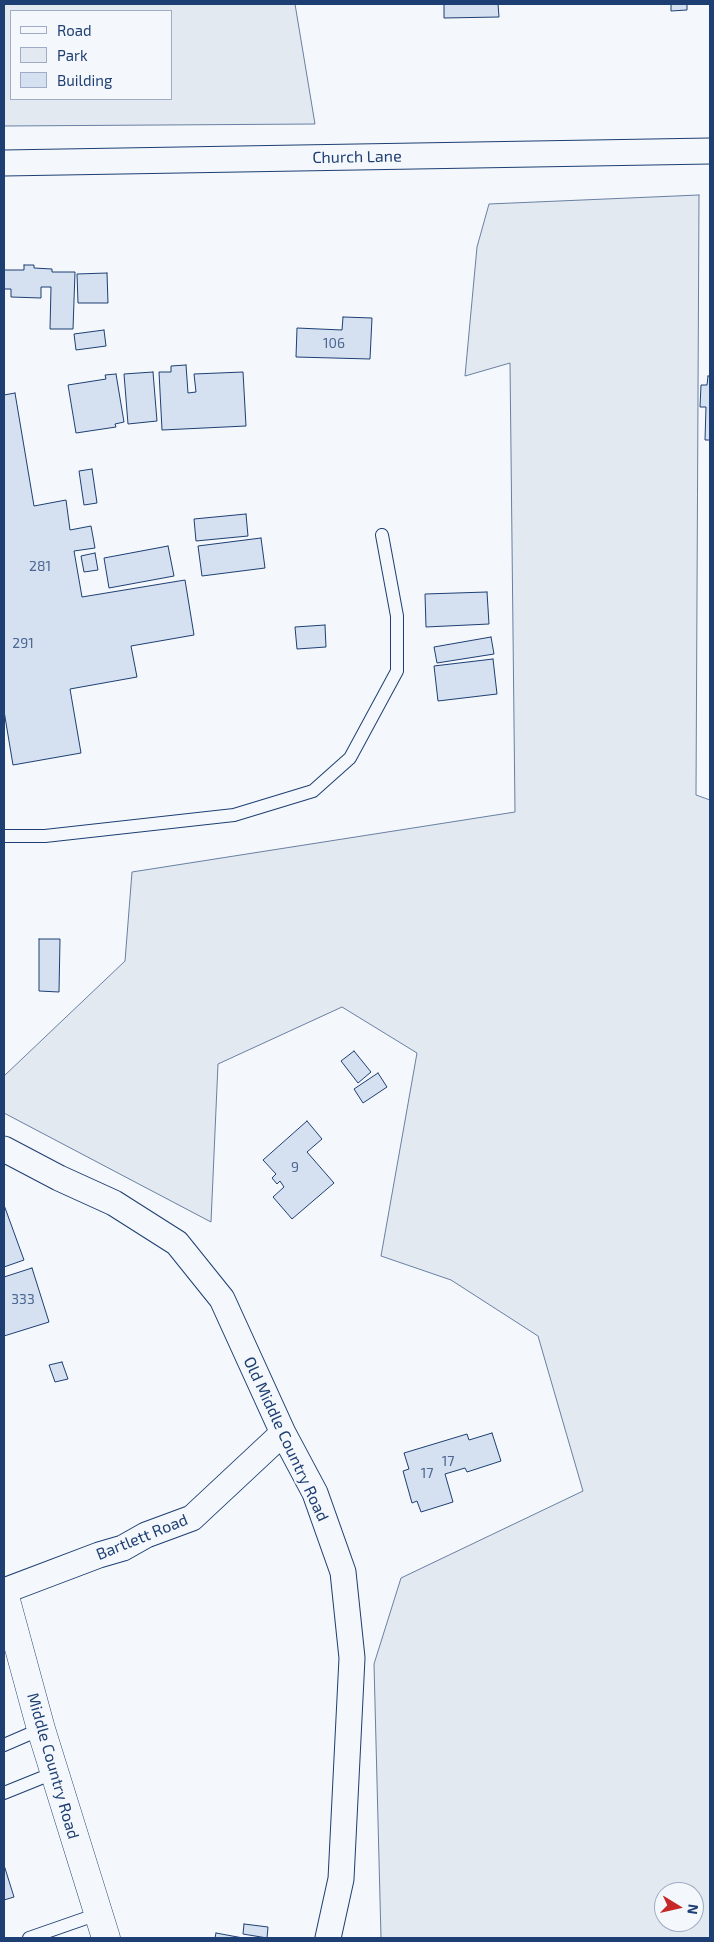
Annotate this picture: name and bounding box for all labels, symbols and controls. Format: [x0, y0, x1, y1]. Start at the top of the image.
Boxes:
legend [10, 10, 172, 100]
text: Road [57, 21, 92, 39]
text: Park [57, 46, 88, 64]
text: Building [57, 71, 112, 89]
street label: Church Lane [312, 147, 402, 167]
house number: 106 [323, 335, 345, 351]
house number: 281 [29, 558, 51, 574]
house number: 291 [12, 635, 34, 651]
house number: 9 [291, 1159, 299, 1175]
house number: 333 [11, 1291, 35, 1307]
street label: Old Middle Country Road [239, 1354, 333, 1524]
house number: 17 [442, 1453, 454, 1469]
house number: 17 [421, 1465, 433, 1481]
street label: Bartlett Road [93, 1510, 191, 1564]
street label: Middle Country Road [23, 1691, 83, 1841]
north arrow [654, 1882, 704, 1932]
text: N [684, 1903, 703, 1916]

